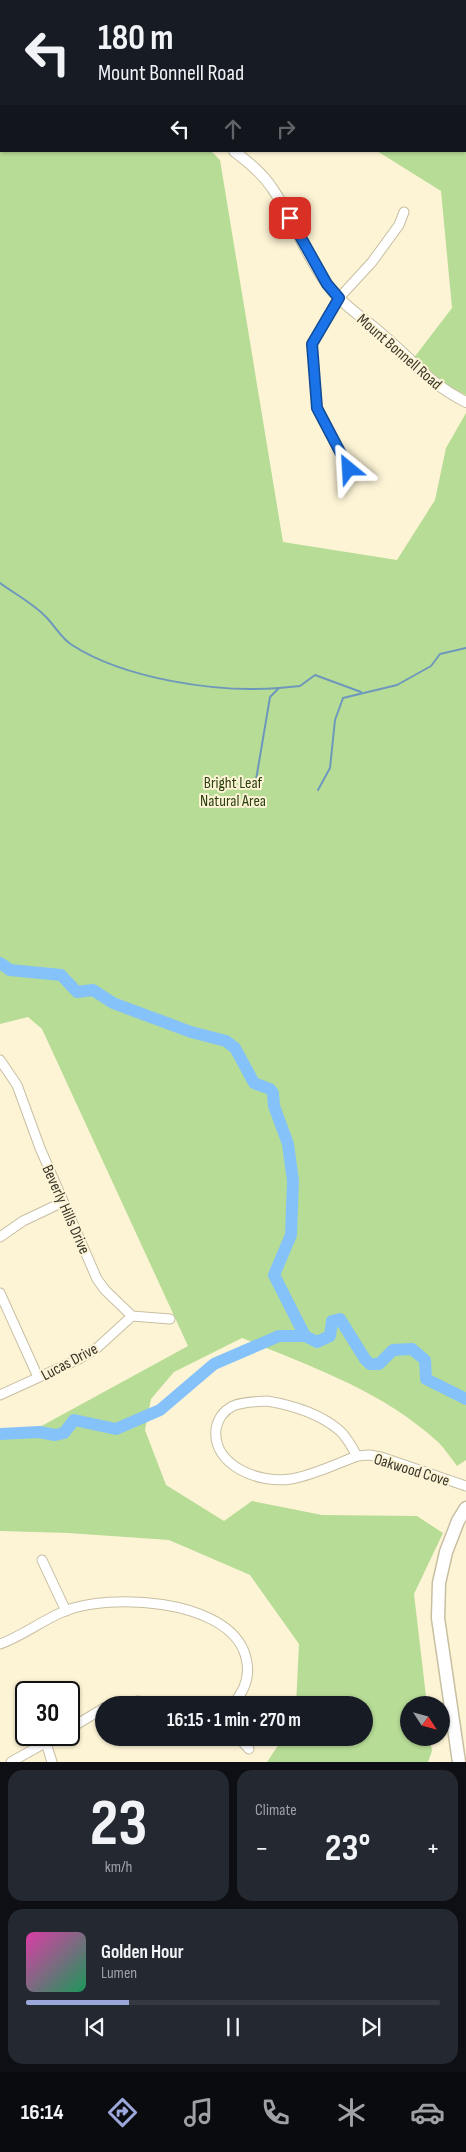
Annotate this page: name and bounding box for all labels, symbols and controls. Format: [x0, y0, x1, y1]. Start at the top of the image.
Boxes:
text: 180 m [98, 17, 174, 60]
icon: left [15, 20, 80, 85]
text: Mount Bonnell Road [98, 60, 244, 87]
icon: left [166, 115, 194, 143]
icon: ahead [219, 115, 247, 143]
icon: right [272, 115, 300, 143]
pin [269, 197, 311, 239]
icon: arrive [276, 204, 304, 232]
street label: Mount Bonnell Road [353, 310, 445, 394]
position arrow [322, 442, 374, 494]
park label: Bright Leaf Natural Area [200, 774, 266, 811]
street label: Beverly Hills Drive [38, 1162, 94, 1257]
street label: Lucas Drive [38, 1340, 101, 1385]
street label: Oakwood Cove [371, 1450, 452, 1491]
speed limit sign: 30 [15, 1681, 80, 1746]
north arrow [400, 1696, 450, 1746]
map controls [400, 1696, 450, 1746]
text: 16:15 · 1 min · 270 m [167, 1709, 301, 1732]
text: 23 [90, 1786, 147, 1864]
text: Climate [255, 1801, 297, 1820]
text: 23° [325, 1826, 370, 1871]
text: − [255, 1832, 269, 1865]
text: + [426, 1832, 440, 1865]
text: km/h [105, 1858, 132, 1877]
text: Golden Hour [101, 1941, 184, 1964]
text: Lumen [101, 1964, 137, 1983]
icon: previous [81, 2013, 109, 2041]
icon: pause [219, 2013, 247, 2041]
icon: next [357, 2013, 385, 2041]
icon: directions [105, 2095, 140, 2130]
icon: music [181, 2095, 216, 2130]
icon: phone [258, 2095, 293, 2130]
icon: climate [334, 2095, 369, 2130]
icon: car [410, 2095, 445, 2130]
text: 16:14 [21, 2099, 64, 2126]

